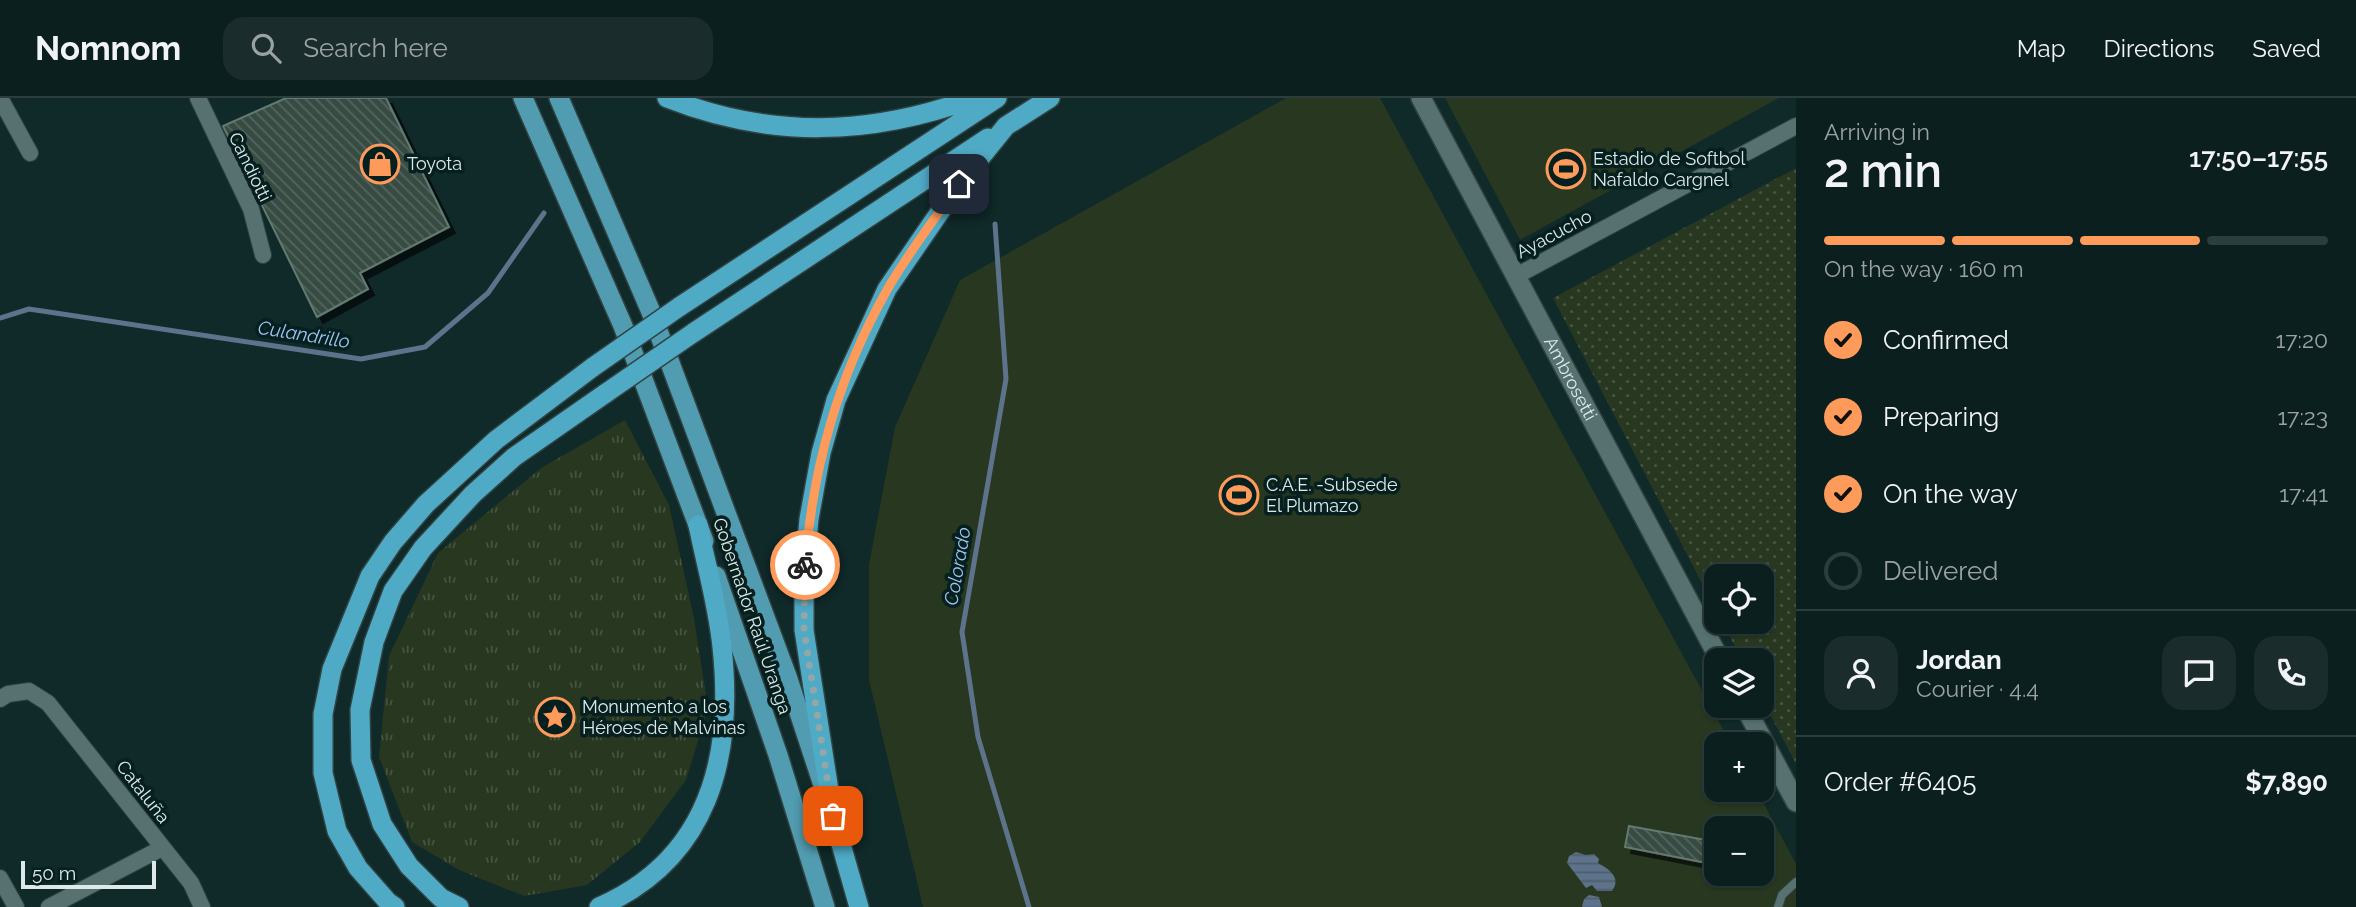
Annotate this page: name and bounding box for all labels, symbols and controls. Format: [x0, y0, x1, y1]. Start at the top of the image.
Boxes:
search box [223, 17, 713, 80]
text: Nomnom [35, 29, 181, 68]
icon: search [247, 29, 285, 67]
text: Search here [303, 33, 448, 63]
text: Map [2017, 34, 2066, 63]
text: Directions [2104, 34, 2214, 63]
text: Saved [2252, 34, 2321, 63]
text: Arriving in [1824, 118, 1930, 145]
street label: Candiotti [225, 129, 276, 205]
shop icon: Toyota [359, 143, 401, 185]
text: 17:50–17:55 [2189, 143, 2328, 173]
text: 2 min [1824, 144, 1942, 198]
sports icon: Estadio de Softbol Nafaldo Cargnel [1545, 148, 1587, 190]
place label: Estadio de Softbol Nafaldo Cargnel [1593, 148, 1746, 190]
place label: Toyota [407, 153, 462, 174]
pin [929, 154, 989, 214]
icon: home [940, 165, 978, 203]
street label: Ayacucho [1512, 205, 1595, 262]
text: On the way · 160 m [1824, 255, 2024, 282]
water label: Culandrillo [256, 316, 352, 352]
icon: check [1824, 321, 1862, 359]
text: Confirmed [1883, 325, 2009, 355]
text: 17:20 [2276, 326, 2328, 353]
street label: Ambrosetti [1540, 333, 1602, 424]
icon: check [1824, 398, 1862, 436]
text: Preparing [1883, 402, 1999, 432]
text: 17:23 [2277, 403, 2328, 430]
sports icon: C.A.E. -Subsede El Plumazo [1218, 474, 1260, 516]
place label: C.A.E. -Subsede El Plumazo [1266, 474, 1398, 516]
icon: check [1824, 475, 1862, 513]
text: On the way [1883, 479, 2018, 509]
text: 17:41 [2279, 480, 2328, 507]
street label: Gobernador Raúl Uranga [709, 515, 796, 717]
water label: Colorado [939, 525, 975, 607]
courier [770, 530, 840, 600]
icon: bike [786, 546, 824, 584]
text: Delivered [1883, 556, 1998, 586]
map controls [1704, 564, 1774, 886]
button: locate [1704, 564, 1774, 634]
button: person [1824, 636, 1898, 710]
button: chat [2162, 636, 2236, 710]
button: phone [2254, 636, 2328, 710]
text: Jordan [1916, 645, 2002, 675]
button: layers [1704, 648, 1774, 718]
text: Courier · 4.4 [1916, 675, 2039, 702]
place icon: Monumento a los Héroes de Malvinas [534, 696, 576, 738]
place label: Monumento a los Héroes de Malvinas [582, 696, 746, 738]
button: + [1704, 732, 1774, 802]
street label: Cataluña [112, 756, 174, 827]
text: Order #6405 [1824, 767, 1976, 797]
text: $7,890 [2245, 767, 2328, 797]
pin [803, 786, 863, 846]
icon: bag [814, 797, 852, 835]
button: − [1704, 816, 1774, 886]
scale bar [21, 858, 156, 890]
text: 50 m [32, 862, 76, 884]

